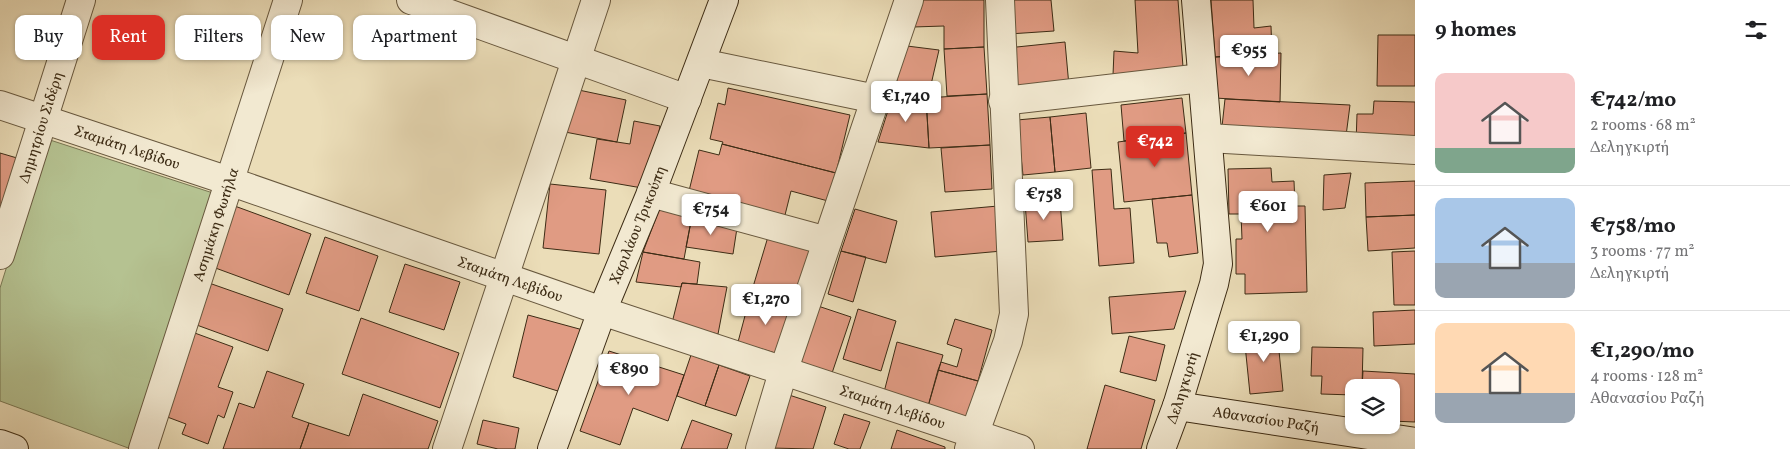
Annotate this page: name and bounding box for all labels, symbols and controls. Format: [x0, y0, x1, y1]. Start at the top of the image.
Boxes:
chip: Buy [15, 15, 82, 60]
chip: Rent [92, 15, 165, 60]
chip: Filters [175, 15, 261, 60]
chip: New [271, 15, 343, 60]
chip: Apartment [353, 15, 476, 60]
text: 9 homes [1435, 16, 1516, 45]
icon: filters [1742, 16, 1770, 44]
pin: €955 [1219, 34, 1279, 77]
text: €955 [1231, 40, 1267, 62]
street label: Δημητρίου Σιδέρη [14, 69, 70, 186]
pin: €1,740 [865, 80, 947, 123]
text: €1,740 [882, 86, 930, 108]
text: €742/mo [1590, 86, 1676, 115]
icon: home [1475, 93, 1535, 153]
text: 2 rooms · 68 m² [1590, 115, 1696, 137]
street label: Σταμάτη Λεβίδου [71, 121, 182, 176]
pin: €742 [1125, 126, 1185, 168]
text: €742 [1137, 131, 1173, 153]
text: Δεληγκιρτή [1590, 137, 1670, 159]
street label: Χαριλάου Τρικούπη [605, 163, 672, 288]
street label: Ασημάκη Φωτήλα [189, 165, 245, 285]
pin: €758 [1014, 178, 1074, 221]
text: €758 [1026, 184, 1062, 206]
pin: €601 [1238, 190, 1298, 233]
pin: €754 [681, 194, 741, 236]
text: €601 [1250, 196, 1286, 218]
text: €754 [693, 199, 729, 221]
text: €758/mo [1590, 212, 1676, 241]
icon: home [1475, 218, 1535, 278]
text: 3 rooms · 77 m² [1590, 241, 1694, 263]
street label: Σταμάτη Λεβίδου [454, 252, 565, 308]
text: Δεληγκιρτή [1590, 263, 1670, 285]
pin: €1,270 [725, 284, 807, 326]
text: €1,270 [742, 289, 790, 311]
pin: €1,290 [1223, 320, 1305, 363]
text: €1,290 [1239, 326, 1289, 348]
text: €1,290/mo [1590, 337, 1694, 366]
icon: home [1475, 343, 1535, 403]
street label: Δεληγκιρτή [1162, 349, 1205, 427]
pin: €890 [599, 354, 659, 396]
text: €890 [609, 359, 649, 381]
text: 4 rooms · 128 m² [1590, 366, 1703, 388]
map controls [1345, 379, 1400, 434]
button: layers [1345, 379, 1400, 434]
street label: Σταμάτη Λεβίδου [836, 381, 947, 436]
text: Αθανασίου Ραζή [1590, 388, 1705, 410]
street label: Αθανασίου Ραζή [1211, 403, 1321, 439]

